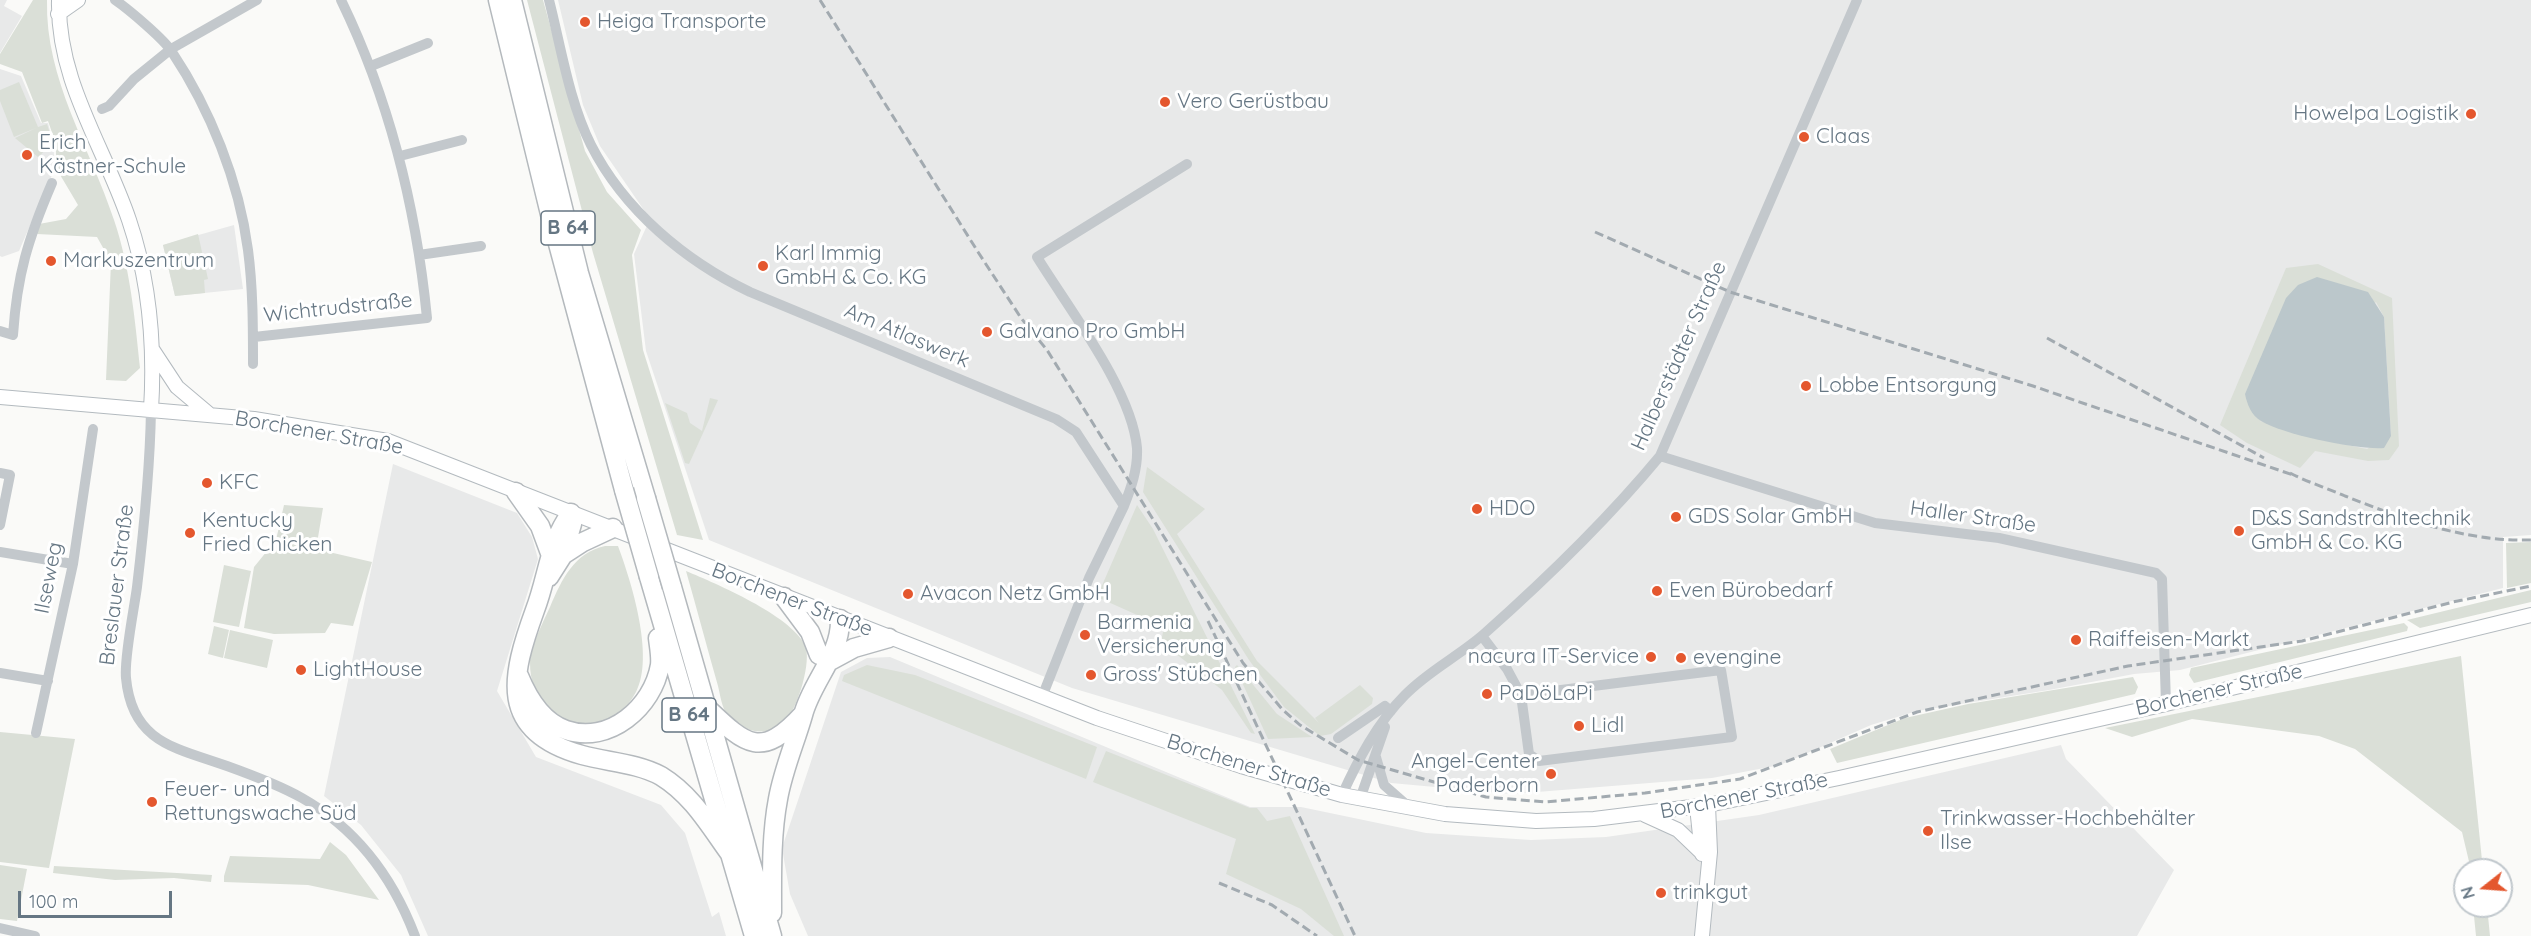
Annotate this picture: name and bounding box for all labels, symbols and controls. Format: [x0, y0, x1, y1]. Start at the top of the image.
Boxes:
place label: Heiga Transporte [597, 9, 766, 35]
marker: Heiga Transporte [578, 15, 592, 29]
place label: Vero Gerüstbau [1177, 89, 1329, 115]
marker: Vero Gerüstbau [1158, 95, 1172, 109]
place label: Howelpa Logistik [2293, 101, 2459, 127]
marker: Howelpa Logistik [2464, 107, 2478, 121]
place label: Claas [1816, 124, 1870, 150]
place label: Erich Kästner-Schule [39, 130, 186, 180]
marker: Claas [1797, 130, 1811, 144]
marker: Erich Kästner-Schule [20, 148, 34, 162]
road number: B 64 [541, 211, 595, 245]
place label: Karl Immig GmbH & Co. KG [775, 241, 926, 291]
place label: Markuszentrum [63, 248, 214, 274]
marker: Markuszentrum [44, 254, 58, 268]
street label: Halberstädter Straße [1626, 257, 1732, 455]
marker: Karl Immig GmbH & Co. KG [756, 259, 770, 273]
street label: Wichtrudstraße [262, 288, 414, 328]
street label: Am Atlaswerk [841, 298, 973, 374]
place label: Galvano Pro GmbH [999, 319, 1185, 345]
marker: Galvano Pro GmbH [980, 325, 994, 339]
place label: Lobbe Entsorgung [1818, 373, 1997, 399]
marker: Lobbe Entsorgung [1799, 379, 1813, 393]
street label: Borchener Straße [233, 406, 405, 460]
place label: KFC [219, 470, 259, 496]
marker: KFC [200, 476, 214, 490]
place label: HDO [1489, 496, 1535, 522]
street label: Haller Straße [1908, 496, 2038, 538]
marker: HDO [1470, 502, 1484, 516]
street label: Breslauer Straße [95, 503, 139, 667]
place label: GDS Solar GmbH [1688, 504, 1853, 530]
place label: D&S Sandstrahltechnik GmbH & Co. KG [2251, 506, 2471, 556]
place label: Kentucky Fried Chicken [202, 508, 332, 558]
marker: GDS Solar GmbH [1669, 510, 1683, 524]
marker: D&S Sandstrahltechnik GmbH & Co. KG [2232, 524, 2246, 538]
marker: Kentucky Fried Chicken [183, 526, 197, 540]
street label: Ilseweg [30, 540, 68, 616]
street label: Borchener Straße [708, 558, 876, 642]
place label: Even Bürobedarf [1669, 578, 1833, 604]
place label: Avacon Netz GmbH [920, 581, 1110, 607]
marker: Even Bürobedarf [1650, 584, 1664, 598]
marker: Avacon Netz GmbH [901, 587, 915, 601]
place label: Barmenia Versicherung [1097, 610, 1225, 660]
place label: Raiffeisen-Markt [2088, 627, 2249, 653]
marker: Barmenia Versicherung [1078, 628, 1092, 642]
marker: Raiffeisen-Markt [2069, 633, 2083, 647]
place label: nacura IT-Service [1468, 644, 1639, 670]
place label: evengine [1693, 645, 1781, 671]
marker: nacura IT-Service [1644, 650, 1658, 664]
marker: evengine [1674, 651, 1688, 665]
place label: LightHouse [313, 657, 422, 683]
street label: Borchener Straße [2133, 659, 2305, 721]
place label: Gross' Stübchen [1103, 662, 1258, 688]
marker: LightHouse [294, 663, 308, 677]
marker: Gross' Stübchen [1084, 668, 1098, 682]
place label: PaDöLaPi [1499, 681, 1593, 707]
marker: PaDöLaPi [1480, 687, 1494, 701]
road number: B 64 [662, 698, 716, 732]
place label: Lidl [1591, 713, 1624, 739]
marker: Lidl [1572, 719, 1586, 733]
street label: Borchener Straße [1164, 729, 1334, 803]
place label: Angel-Center Paderborn [1411, 749, 1539, 799]
marker: Angel-Center Paderborn [1544, 767, 1558, 781]
street label: Borchener Straße [1658, 767, 1830, 825]
place label: Feuer- und Rettungswache Süd [164, 777, 356, 827]
marker: Feuer- und Rettungswache Süd [145, 795, 159, 809]
place label: Trinkwasser-Hochbehälter Ilse [1940, 806, 2195, 856]
marker: Trinkwasser-Hochbehälter Ilse [1921, 824, 1935, 838]
north arrow [2453, 858, 2513, 918]
scale bar [21, 879, 176, 917]
place label: trinkgut [1673, 880, 1748, 906]
text: N [2456, 884, 2479, 901]
marker: trinkgut [1654, 886, 1668, 900]
text: 100 m [29, 890, 78, 913]

